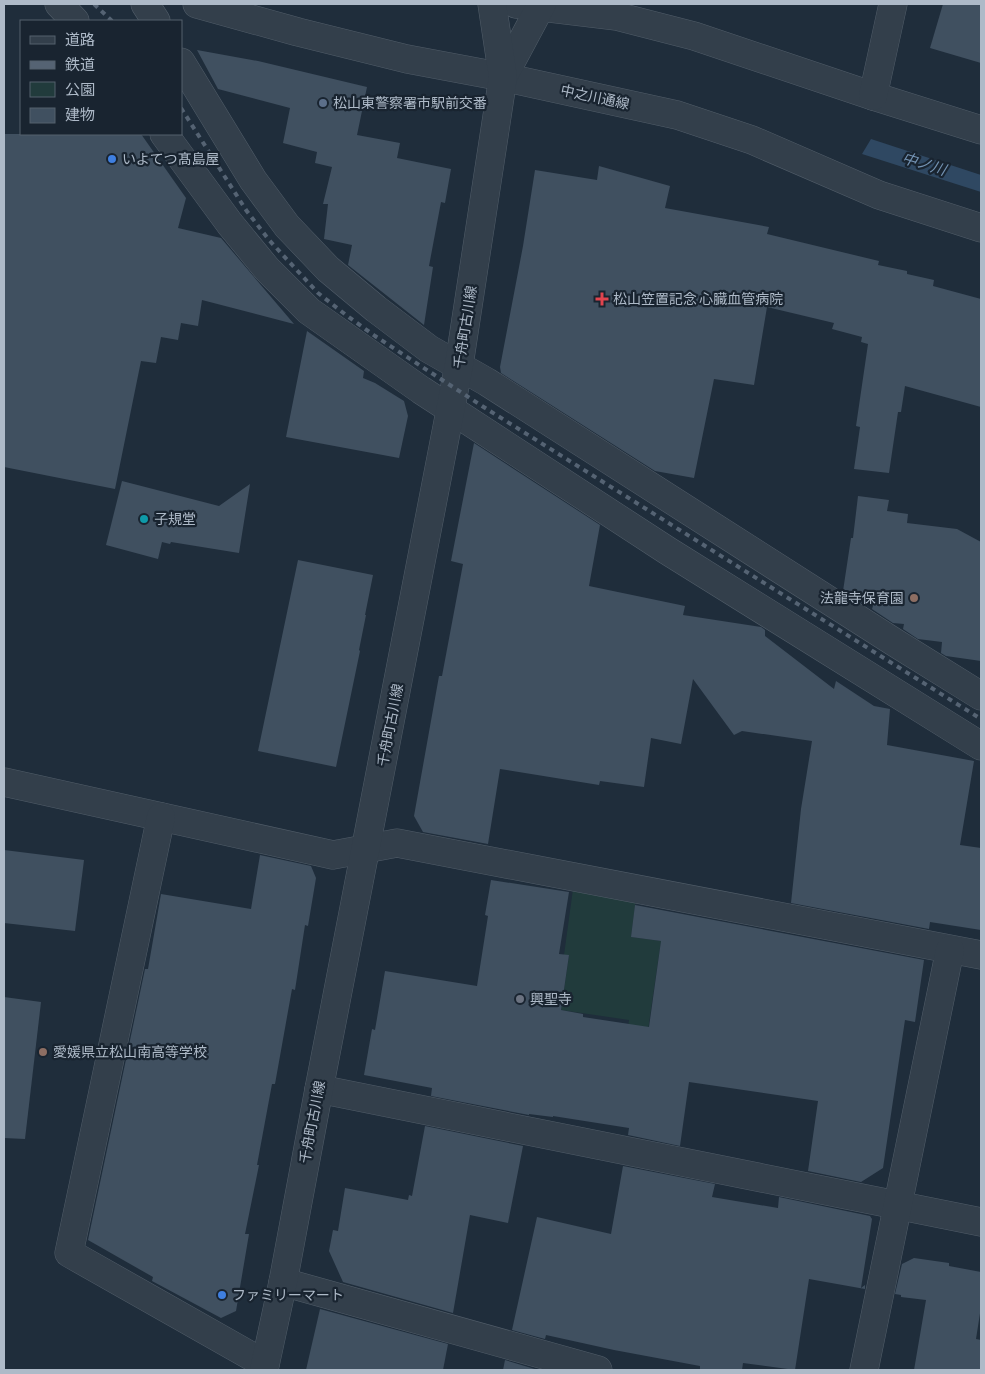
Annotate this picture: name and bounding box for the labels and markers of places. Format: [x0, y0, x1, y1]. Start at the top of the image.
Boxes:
place label: 松山東警察署市駅前交番 [333, 95, 487, 112]
marker: 松山東警察署市駅前交番 [317, 97, 329, 109]
place label: いよてつ髙島屋 [122, 151, 219, 168]
marker: いよてつ髙島屋 [106, 153, 118, 165]
place label: 松山笠置記念 心臓血管病院 [613, 291, 783, 308]
marker: 松山笠置記念 心臓血管病院 [595, 292, 609, 306]
place label: 子規堂 [154, 511, 196, 528]
marker: 子規堂 [138, 513, 150, 525]
place label: 法龍寺保育園 [820, 590, 904, 607]
marker: 法龍寺保育園 [908, 592, 920, 604]
place label: 興聖寺 [530, 991, 572, 1008]
marker: 興聖寺 [514, 993, 526, 1005]
place label: 愛媛県立松山南高等学校 [53, 1044, 207, 1061]
marker: 愛媛県立松山南高等学校 [37, 1046, 49, 1058]
place label: ファミリーマート [232, 1287, 344, 1304]
marker: ファミリーマート [216, 1289, 228, 1301]

